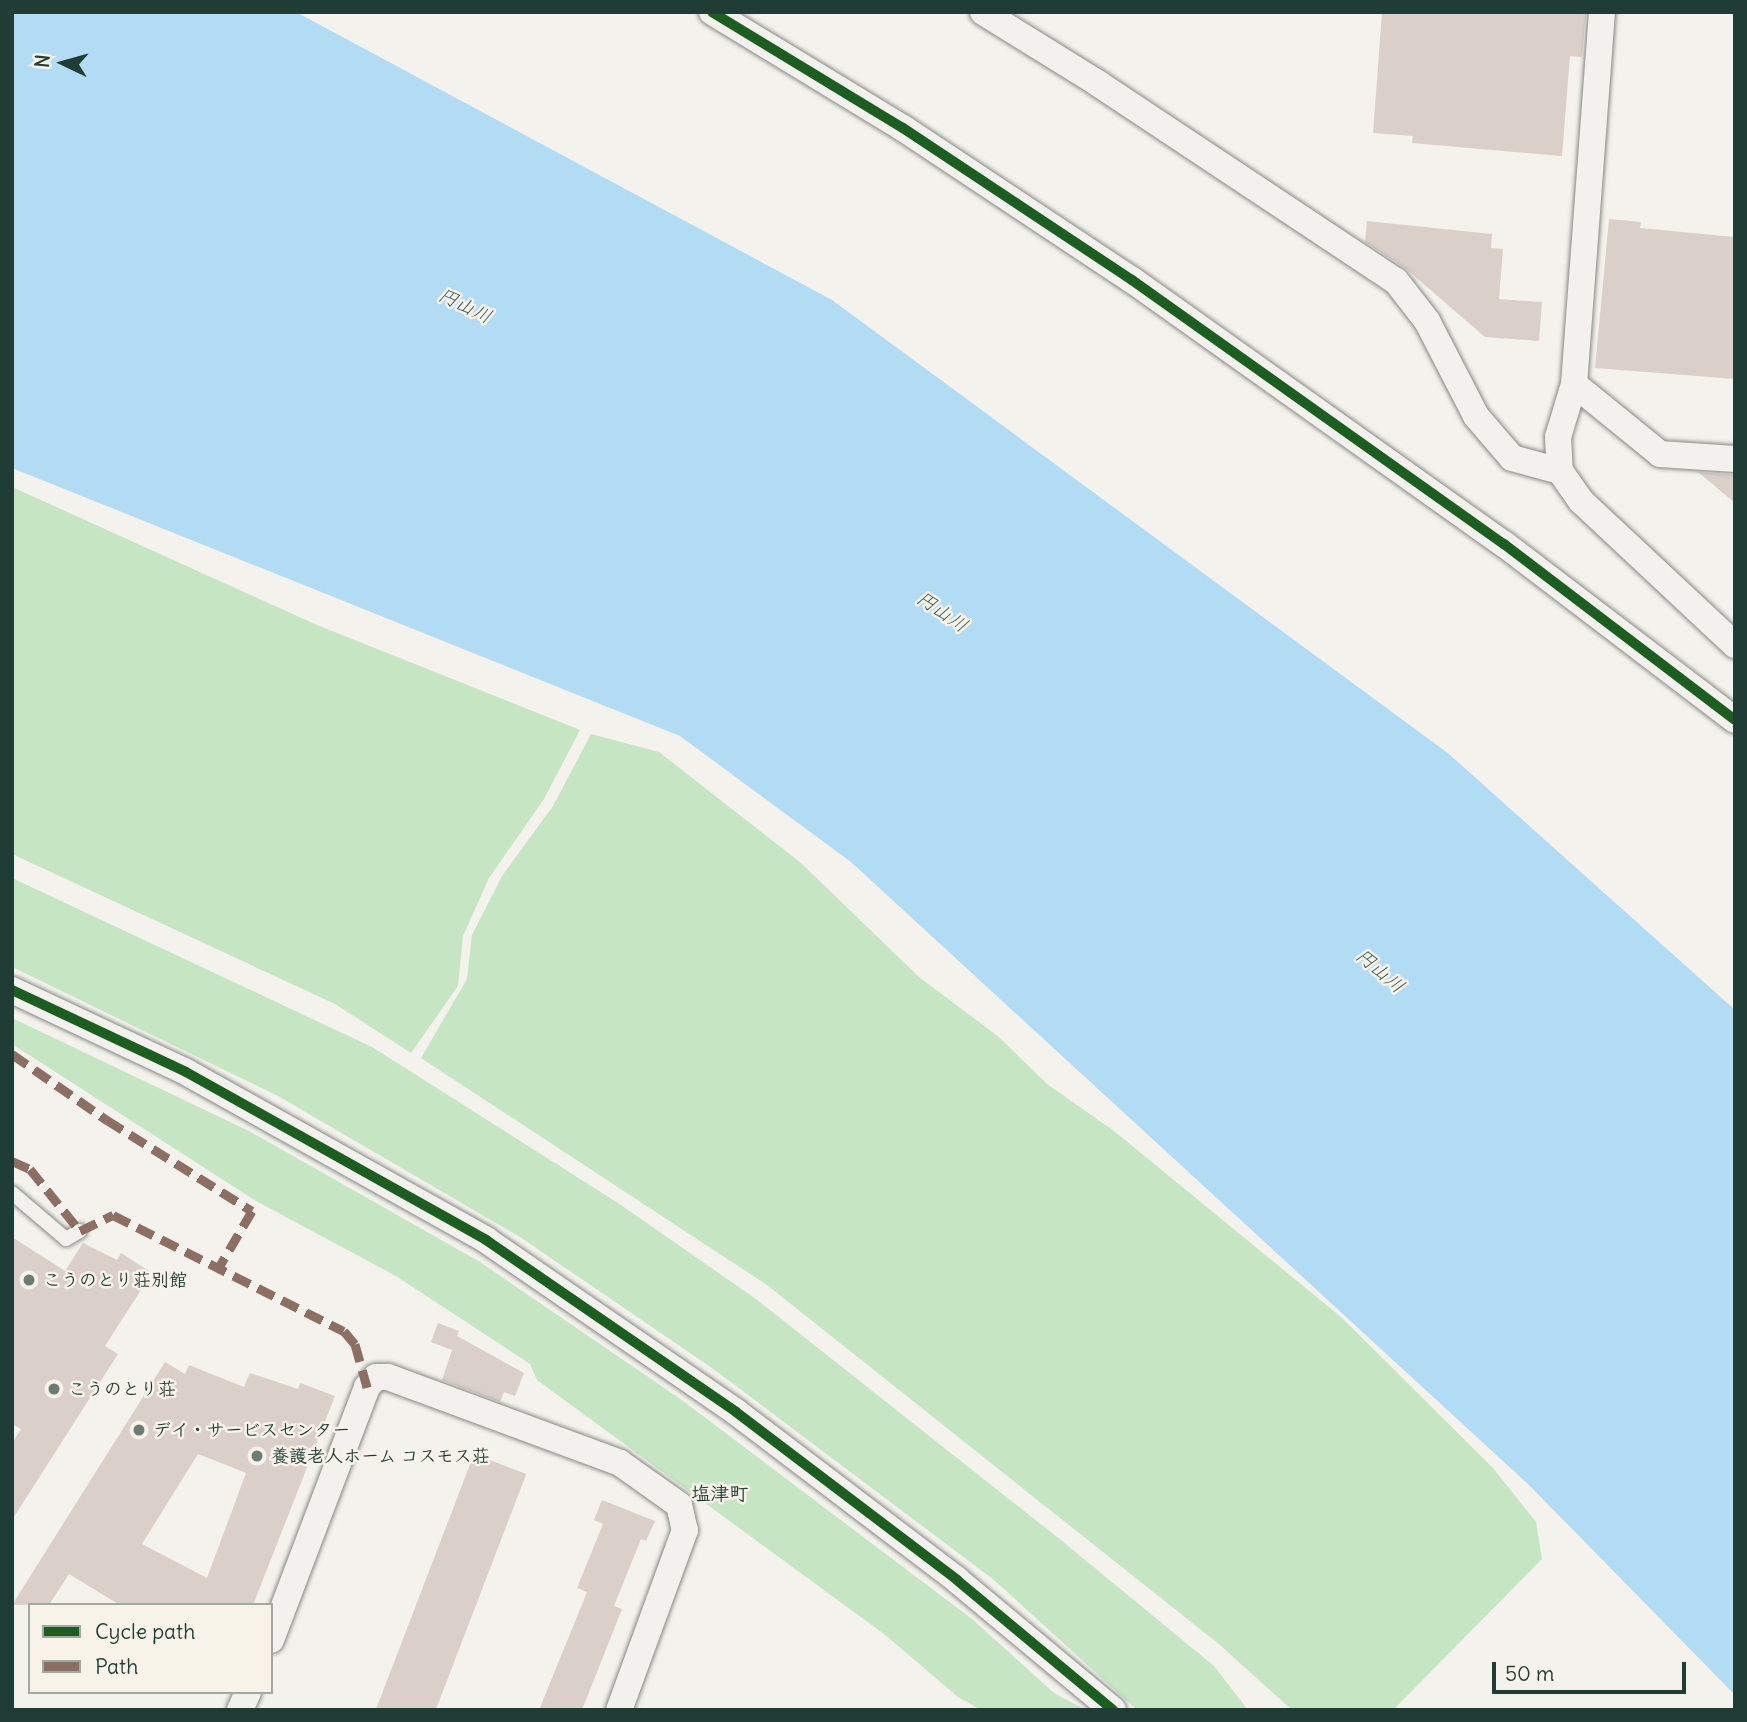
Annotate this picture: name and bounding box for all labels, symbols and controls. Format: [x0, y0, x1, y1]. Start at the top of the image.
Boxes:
north arrow [28, 28, 98, 98]
text: N [30, 54, 55, 69]
water label: 円山川 [434, 283, 496, 329]
water label: 円山川 [912, 587, 972, 637]
water label: 円山川 [1351, 944, 1409, 998]
place label: こうのとり荘別館 [43, 1269, 187, 1291]
marker: こうのとり荘別館 [21, 1272, 37, 1288]
place label: こうのとり荘 [68, 1378, 176, 1400]
marker: こうのとり荘 [46, 1381, 62, 1397]
place label: デイ・サービスセンター [153, 1419, 351, 1441]
marker: デイ・サービスセンター [131, 1422, 147, 1438]
place label: 養護老人ホーム コスモス荘 [271, 1445, 491, 1467]
marker: 養護老人ホーム コスモス荘 [249, 1448, 265, 1464]
district label: 塩津町 [692, 1483, 748, 1505]
legend [28, 1603, 273, 1694]
text: Cycle path [95, 1618, 195, 1645]
scale bar [1495, 1648, 1689, 1692]
text: Path [95, 1653, 138, 1680]
text: 50 m [1505, 1660, 1554, 1687]

